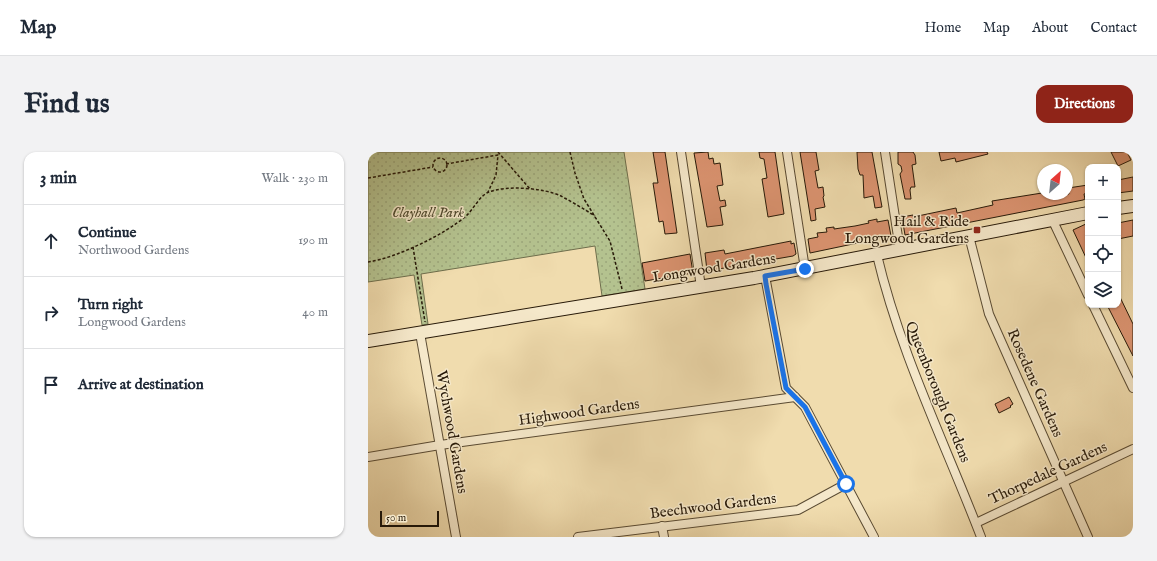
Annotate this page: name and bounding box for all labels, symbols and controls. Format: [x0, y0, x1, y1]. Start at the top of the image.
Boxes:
text: Map [20, 16, 56, 40]
text: Home [925, 19, 961, 37]
text: Map [983, 19, 1010, 37]
text: About [1032, 19, 1068, 37]
text: Contact [1090, 19, 1137, 37]
button: Directions [1036, 85, 1133, 123]
text: Find us [24, 87, 110, 122]
north arrow [1037, 164, 1073, 200]
map controls [1085, 164, 1121, 308]
button: + [1085, 164, 1121, 200]
text: 3 min [40, 168, 77, 189]
text: Walk · 230 m [262, 170, 328, 187]
button: − [1085, 200, 1121, 236]
park label: Clayhall Park [392, 203, 464, 222]
place label: Hail & Ride Longwood Gardens [845, 212, 969, 248]
text: Continue [78, 223, 136, 242]
marker: Hail & Ride Longwood Gardens [972, 225, 982, 235]
icon: ahead [40, 230, 62, 252]
text: 190 m [298, 232, 328, 249]
button: locate [1085, 236, 1121, 272]
text: Northwood Gardens [78, 242, 189, 259]
street label: Longwood Gardens [651, 249, 777, 287]
route end [796, 260, 814, 278]
button: layers [1085, 272, 1121, 308]
text: Turn right [78, 295, 143, 314]
icon: right [40, 302, 62, 324]
text: 40 m [302, 304, 328, 321]
text: Longwood Gardens [78, 314, 186, 331]
street label: Queenborough Gardens [901, 319, 975, 465]
street label: Rosedene Gardens [1003, 326, 1067, 440]
street label: Wychwood Gardens [432, 369, 472, 495]
icon: arrive [40, 374, 62, 396]
text: Arrive at destination [78, 375, 204, 394]
street label: Highwood Gardens [517, 394, 641, 430]
street label: Thorpedale Gardens [986, 437, 1110, 509]
route start [837, 475, 855, 493]
street label: Beechwood Gardens [649, 489, 777, 523]
scale bar [380, 509, 439, 528]
text: 50 m [386, 511, 406, 525]

